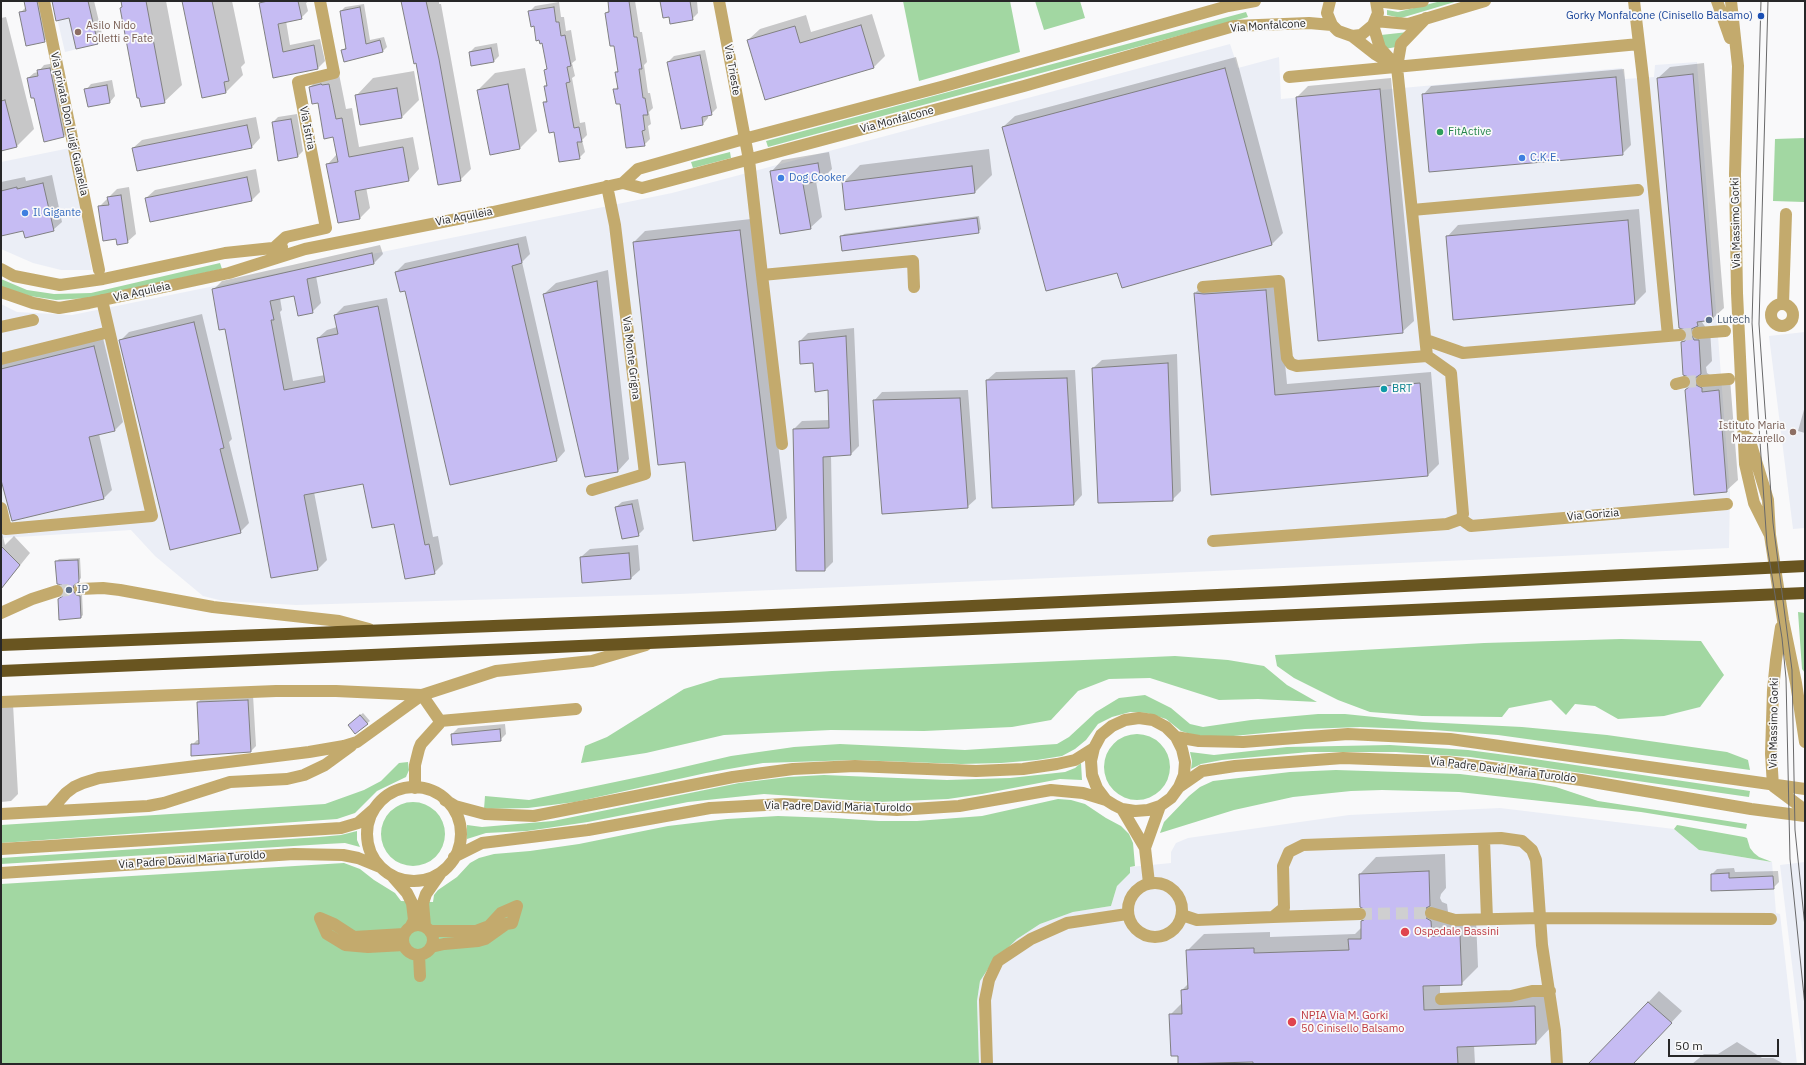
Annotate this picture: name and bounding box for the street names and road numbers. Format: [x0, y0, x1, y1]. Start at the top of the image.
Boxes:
street label: Via Monfalcone [1230, 17, 1306, 35]
street label: Via Trieste [721, 43, 743, 97]
street label: Via privata Don Luigi Guanella [47, 51, 91, 197]
street label: Via Monfalcone [859, 104, 935, 136]
street label: Via Istria [296, 105, 318, 151]
street label: Via Massimo Gorki [1729, 177, 1743, 269]
street label: Via Aquileia [434, 205, 494, 229]
street label: Via Aquileia [112, 280, 172, 304]
street label: Via Monte Grigna [619, 315, 643, 401]
street label: Via Gorizia [1566, 506, 1620, 524]
street label: Via Massimo Gorki [1767, 677, 1781, 769]
street label: Via Padre David Maria Turoldo [1429, 754, 1577, 786]
street label: Via Padre David Maria Turoldo [764, 799, 912, 815]
street label: Via Padre David Maria Turoldo [118, 848, 266, 872]

